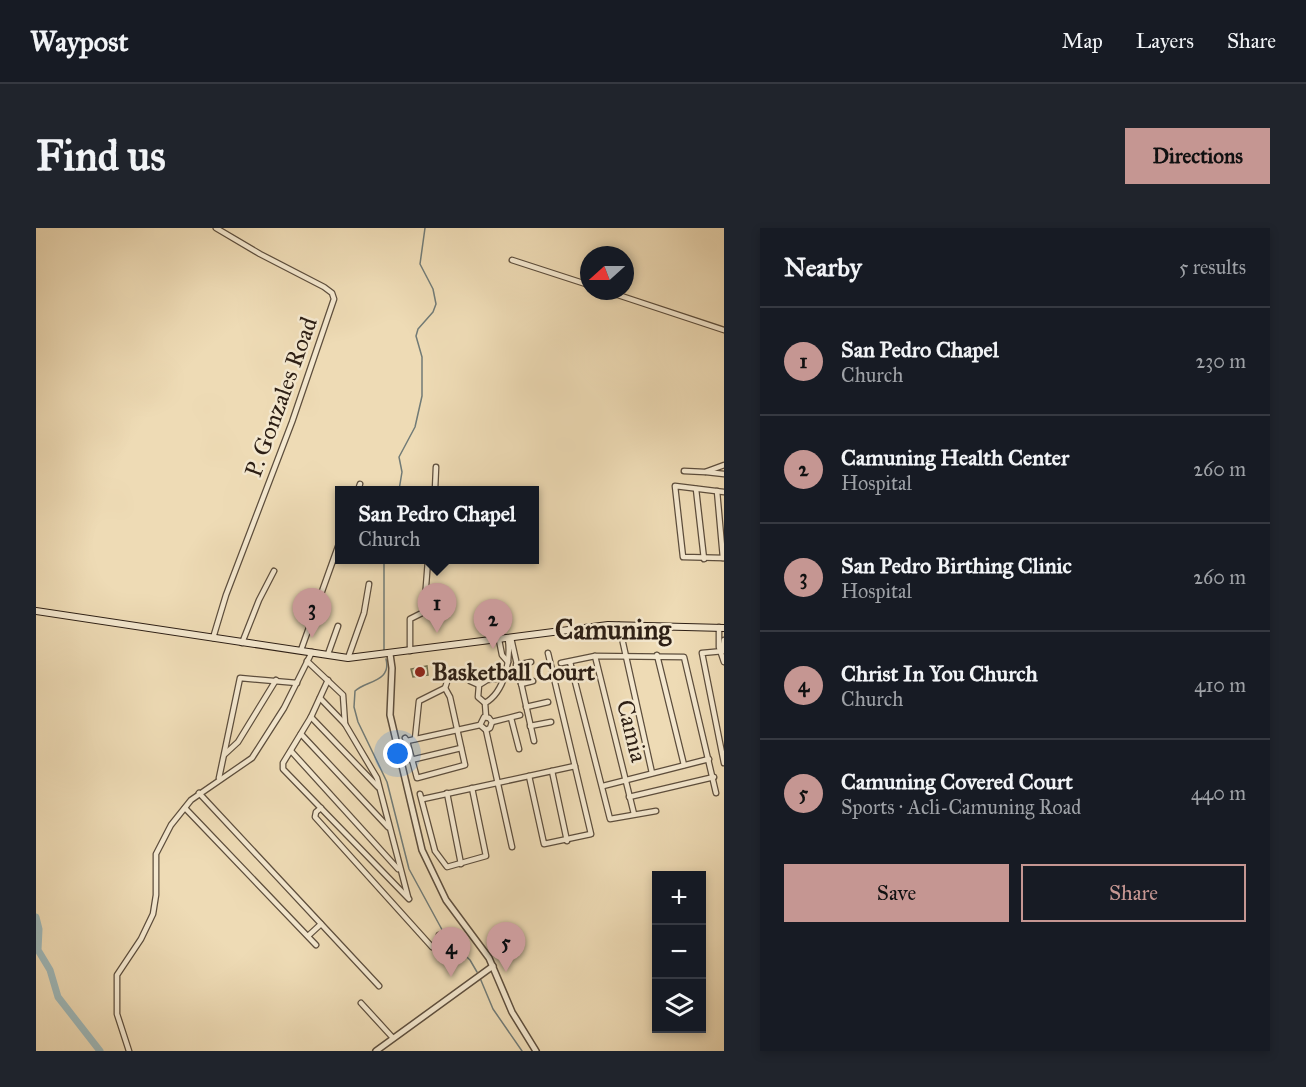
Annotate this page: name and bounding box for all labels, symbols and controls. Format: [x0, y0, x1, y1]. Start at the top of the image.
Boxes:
text: Waypost [30, 24, 128, 59]
text: Map [1062, 28, 1103, 54]
text: Layers [1136, 28, 1194, 54]
text: Share [1227, 28, 1276, 54]
button: Directions [1125, 128, 1270, 184]
text: Find us [36, 130, 166, 182]
north arrow [580, 246, 634, 300]
text: Nearby [784, 251, 862, 283]
text: 5 results [1179, 255, 1246, 279]
street label: P. Gonzales Road [238, 313, 324, 481]
text: San Pedro Chapel [841, 336, 999, 363]
text: 1 [800, 349, 807, 373]
text: 230 m [1195, 349, 1246, 373]
text: Church [841, 363, 903, 387]
text: Camuning Health Center [841, 444, 1069, 471]
text: 2 [799, 457, 808, 481]
text: 260 m [1193, 457, 1246, 481]
text: Hospital [841, 471, 912, 495]
popup [335, 486, 539, 564]
text: San Pedro Chapel [358, 500, 516, 527]
text: Church [358, 527, 420, 551]
text: San Pedro Birthing Clinic [841, 552, 1072, 579]
text: 3 [800, 565, 808, 589]
text: 260 m [1193, 565, 1246, 589]
text: Hospital [841, 579, 912, 603]
pin: 1 [418, 584, 456, 633]
pin: 3 [292, 588, 332, 638]
pin: 2 [474, 600, 512, 649]
district label: Camuning [555, 613, 672, 647]
place label: Basketball Court [432, 657, 595, 687]
text: Christ In You Church [841, 660, 1038, 687]
marker: Basketball Court [413, 665, 427, 679]
text: 4 [798, 673, 809, 697]
text: 410 m [1194, 673, 1246, 697]
text: Church [841, 687, 903, 711]
street label: Camia [610, 697, 654, 766]
your location [383, 739, 412, 768]
text: Camuning Covered Court [841, 768, 1073, 795]
text: 5 [799, 781, 808, 805]
text: 440 m [1191, 781, 1246, 805]
text: Sports · Acli-Camuning Road [841, 795, 1081, 819]
button: Save [784, 864, 1009, 922]
button: Share [1021, 864, 1246, 922]
map controls [652, 871, 706, 1033]
button: + [652, 871, 706, 925]
pin: 5 [486, 922, 526, 972]
button: − [652, 925, 706, 979]
pin: 4 [432, 928, 470, 977]
button: layers [652, 979, 706, 1033]

